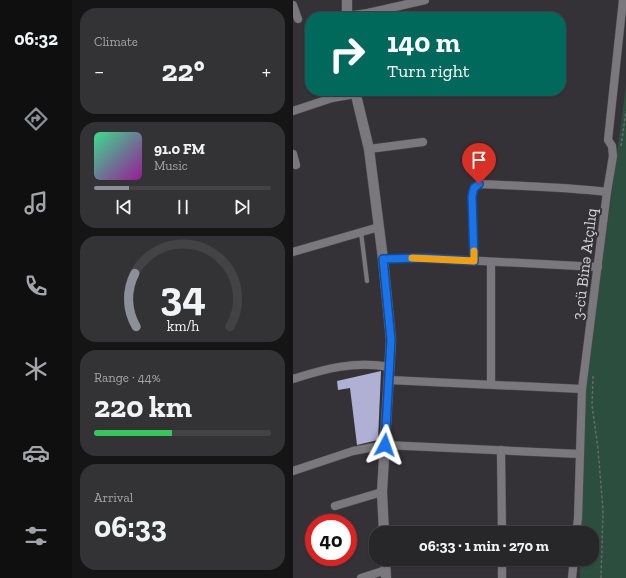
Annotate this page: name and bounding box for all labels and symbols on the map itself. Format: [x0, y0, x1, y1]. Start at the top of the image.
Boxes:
pin [462, 143, 496, 184]
street label: 3-cü Binə Atçılıq [568, 207, 601, 321]
position arrow [364, 424, 406, 466]
speed limit sign: 40 [305, 514, 357, 566]

